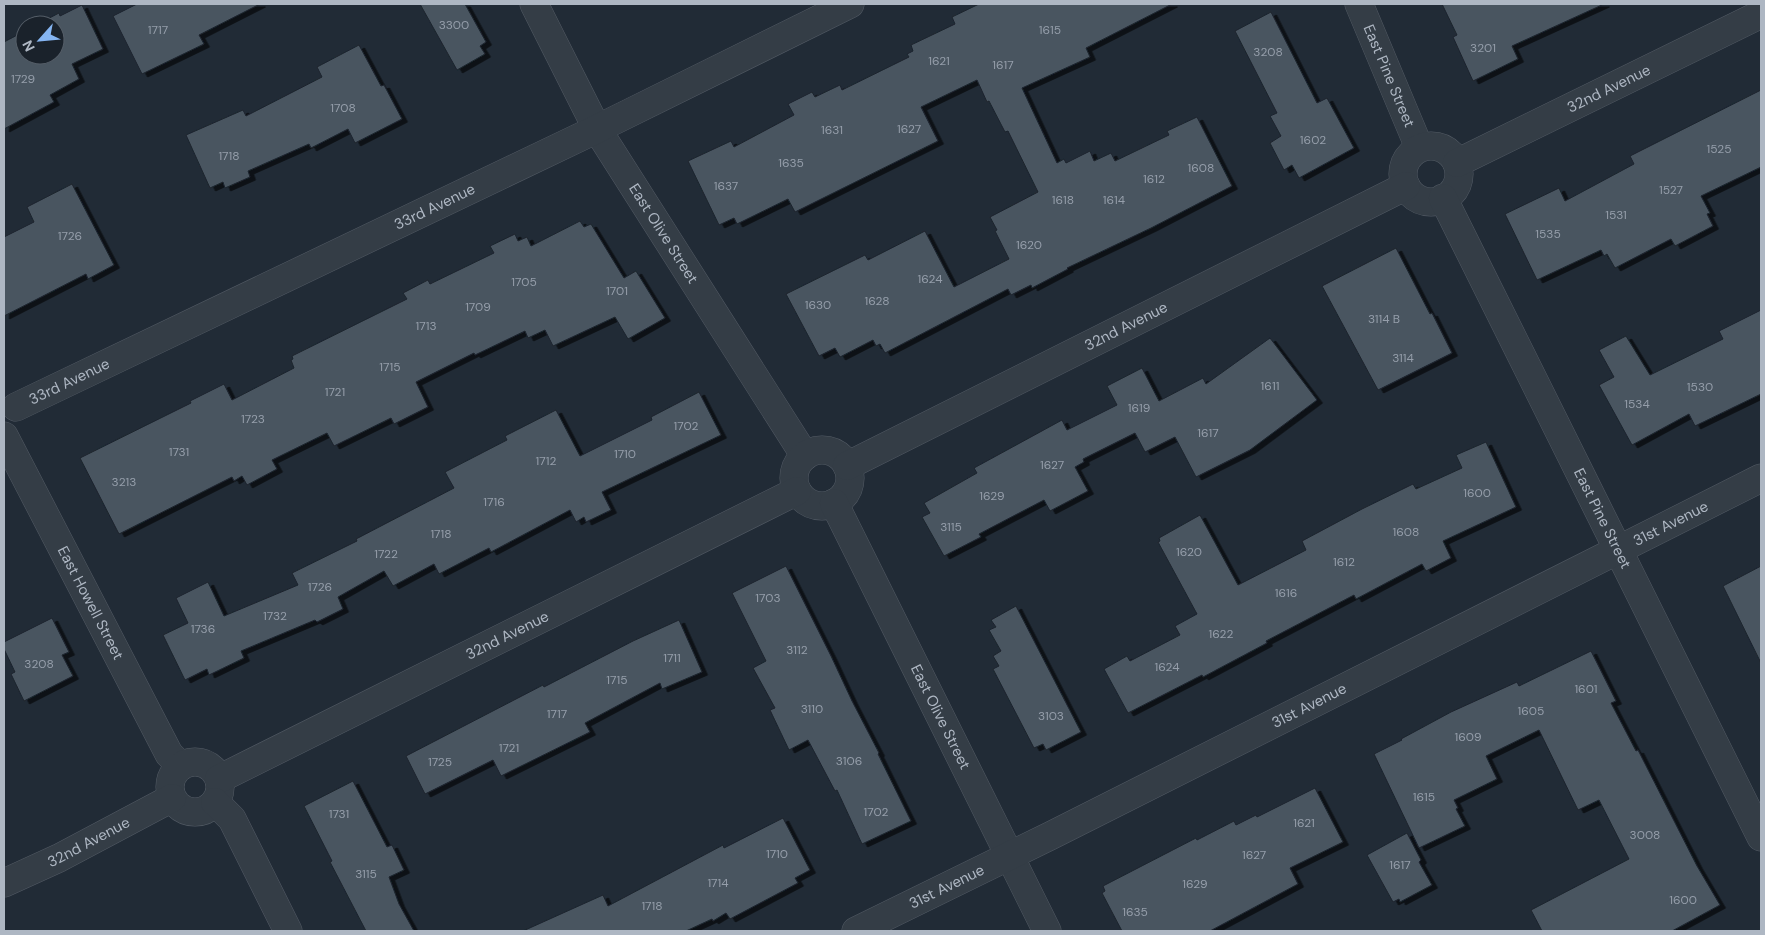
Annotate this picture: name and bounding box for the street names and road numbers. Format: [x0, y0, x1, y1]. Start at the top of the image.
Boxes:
street label: East Pine Street [1359, 21, 1420, 131]
street label: 32nd Avenue [1564, 60, 1654, 118]
street label: 33rd Avenue [391, 179, 478, 235]
street label: East Olive Street [624, 180, 703, 288]
street label: 32nd Avenue [1081, 297, 1171, 355]
street label: 33rd Avenue [25, 354, 113, 409]
street label: East Pine Street [1569, 465, 1636, 572]
street label: 31st Avenue [1630, 496, 1712, 551]
street label: East Howell Street [53, 543, 128, 663]
street label: 32nd Avenue [462, 606, 552, 665]
street label: East Olive Street [906, 661, 975, 773]
street label: 31st Avenue [1268, 678, 1350, 733]
street label: 32nd Avenue [44, 812, 133, 872]
street label: 31st Avenue [906, 860, 988, 913]

